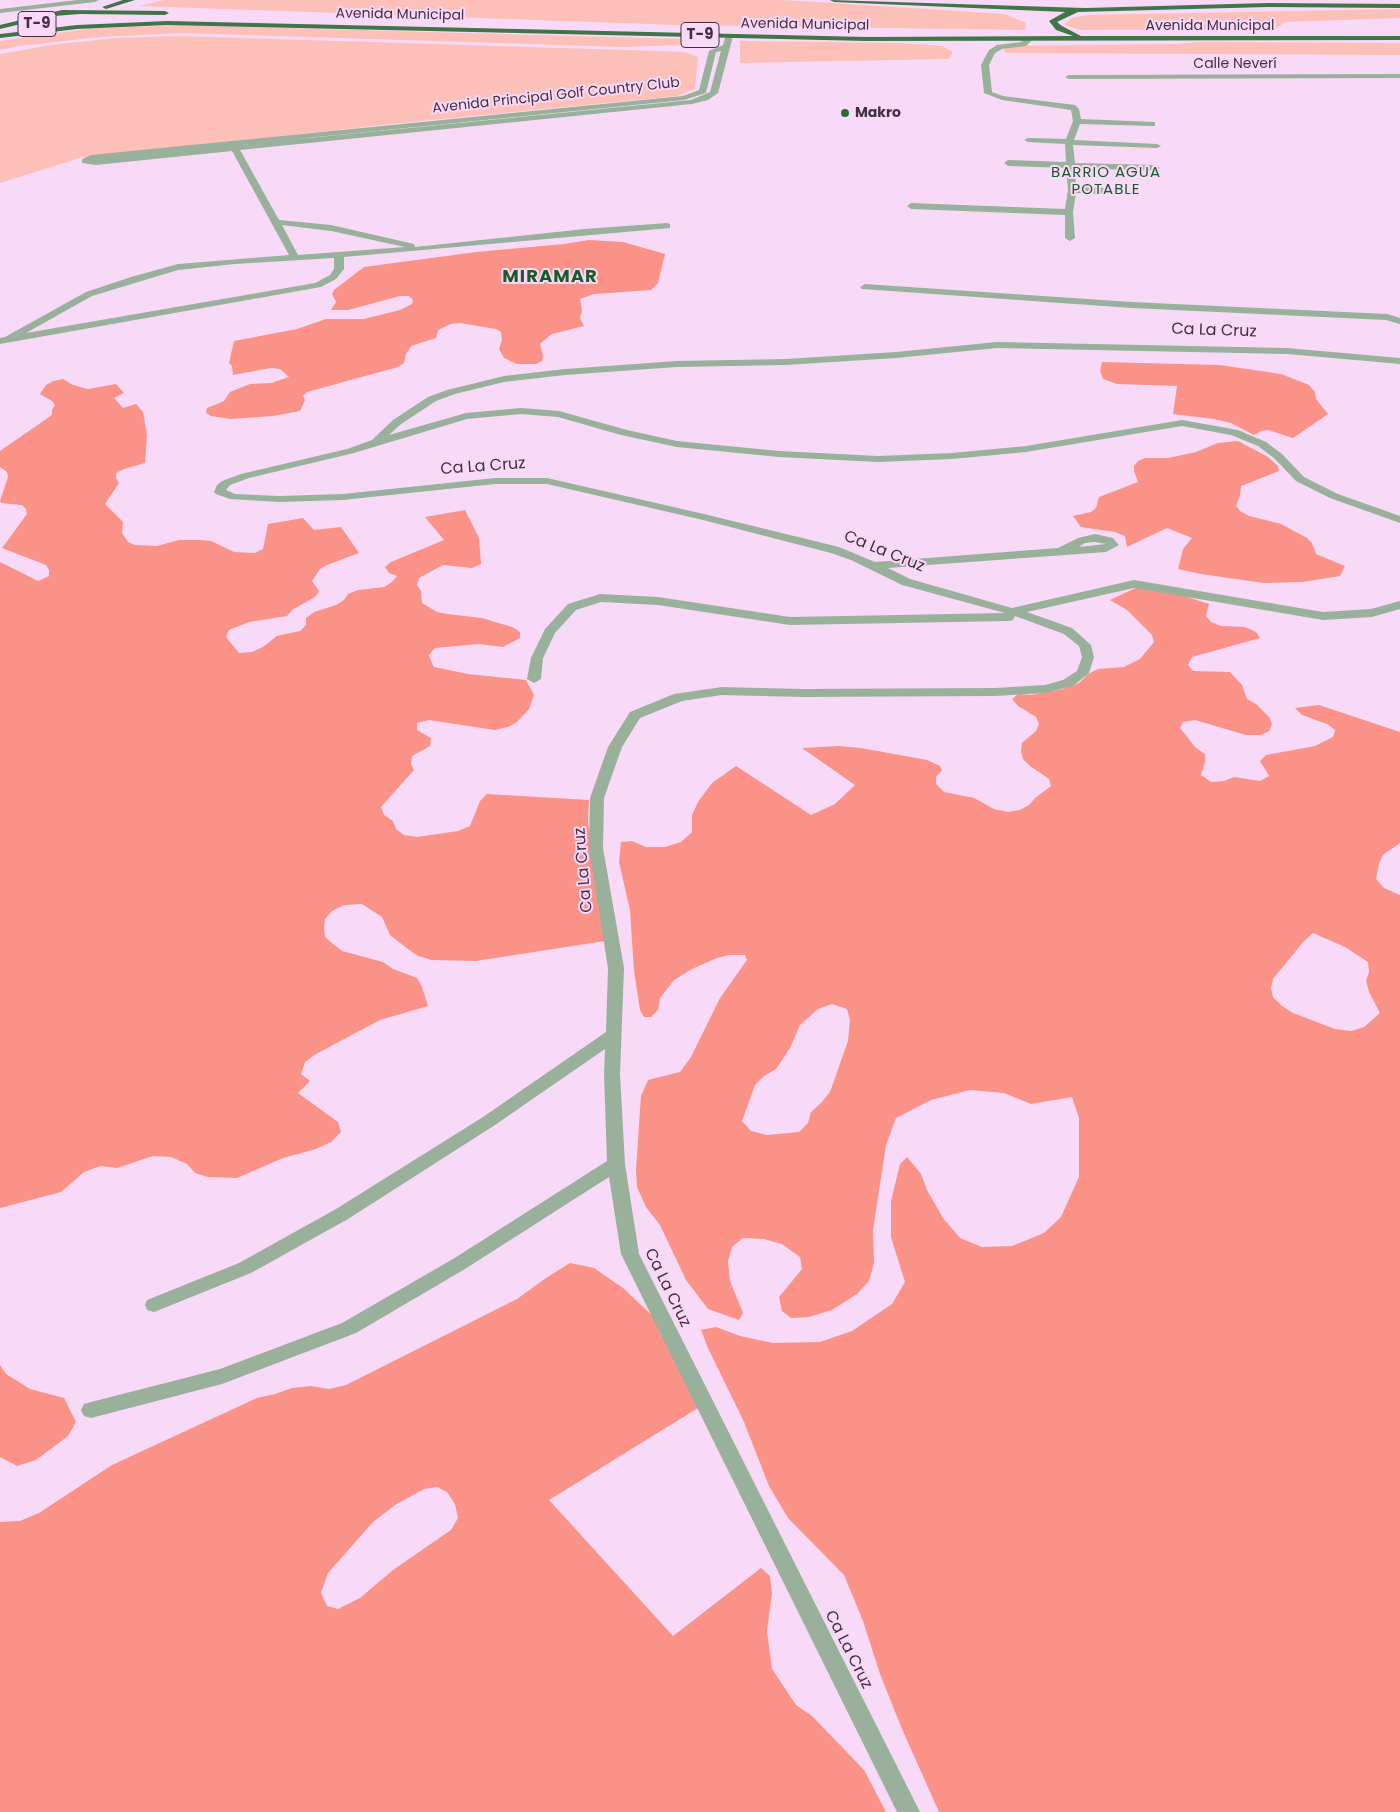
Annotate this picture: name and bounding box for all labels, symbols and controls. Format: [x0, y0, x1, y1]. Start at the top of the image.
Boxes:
street label: Avenida Municipal [335, 5, 465, 25]
road number: T-9 [18, 12, 56, 36]
street label: Avenida Municipal [740, 15, 870, 35]
street label: Avenida Municipal [1146, 18, 1274, 34]
road number: T-9 [681, 22, 719, 48]
street label: Calle Neverí [1193, 56, 1277, 72]
street label: Avenida Principal Golf Country Club [431, 75, 681, 117]
place label: Makro [855, 105, 901, 121]
marker: Makro [839, 107, 851, 119]
district label: BARRIO AGUA POTABLE [1050, 164, 1162, 199]
district label: MIRAMAR [501, 266, 599, 288]
street label: Ca La Cruz [1171, 320, 1257, 342]
street label: Ca La Cruz [440, 454, 526, 480]
street label: Ca La Cruz [841, 527, 927, 577]
street label: Ca La Cruz [571, 827, 597, 913]
street label: Ca La Cruz [640, 1245, 694, 1331]
street label: Ca La Cruz [820, 1608, 876, 1692]

